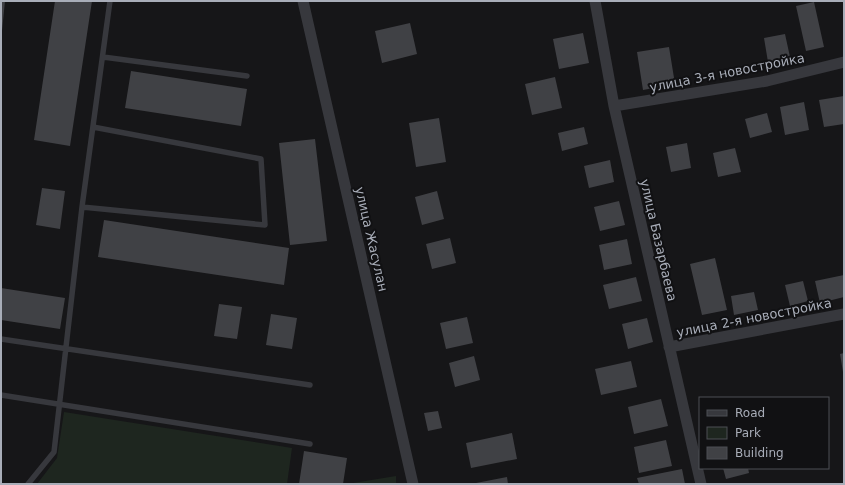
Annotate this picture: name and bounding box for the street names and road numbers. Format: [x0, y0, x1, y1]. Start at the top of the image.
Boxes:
street label: улица 3-я новостройка [648, 50, 806, 95]
street label: улица Базарбаева [637, 178, 680, 303]
street label: улица Жасулан [352, 185, 391, 293]
street label: улица 2-я новостройка [675, 295, 833, 340]

